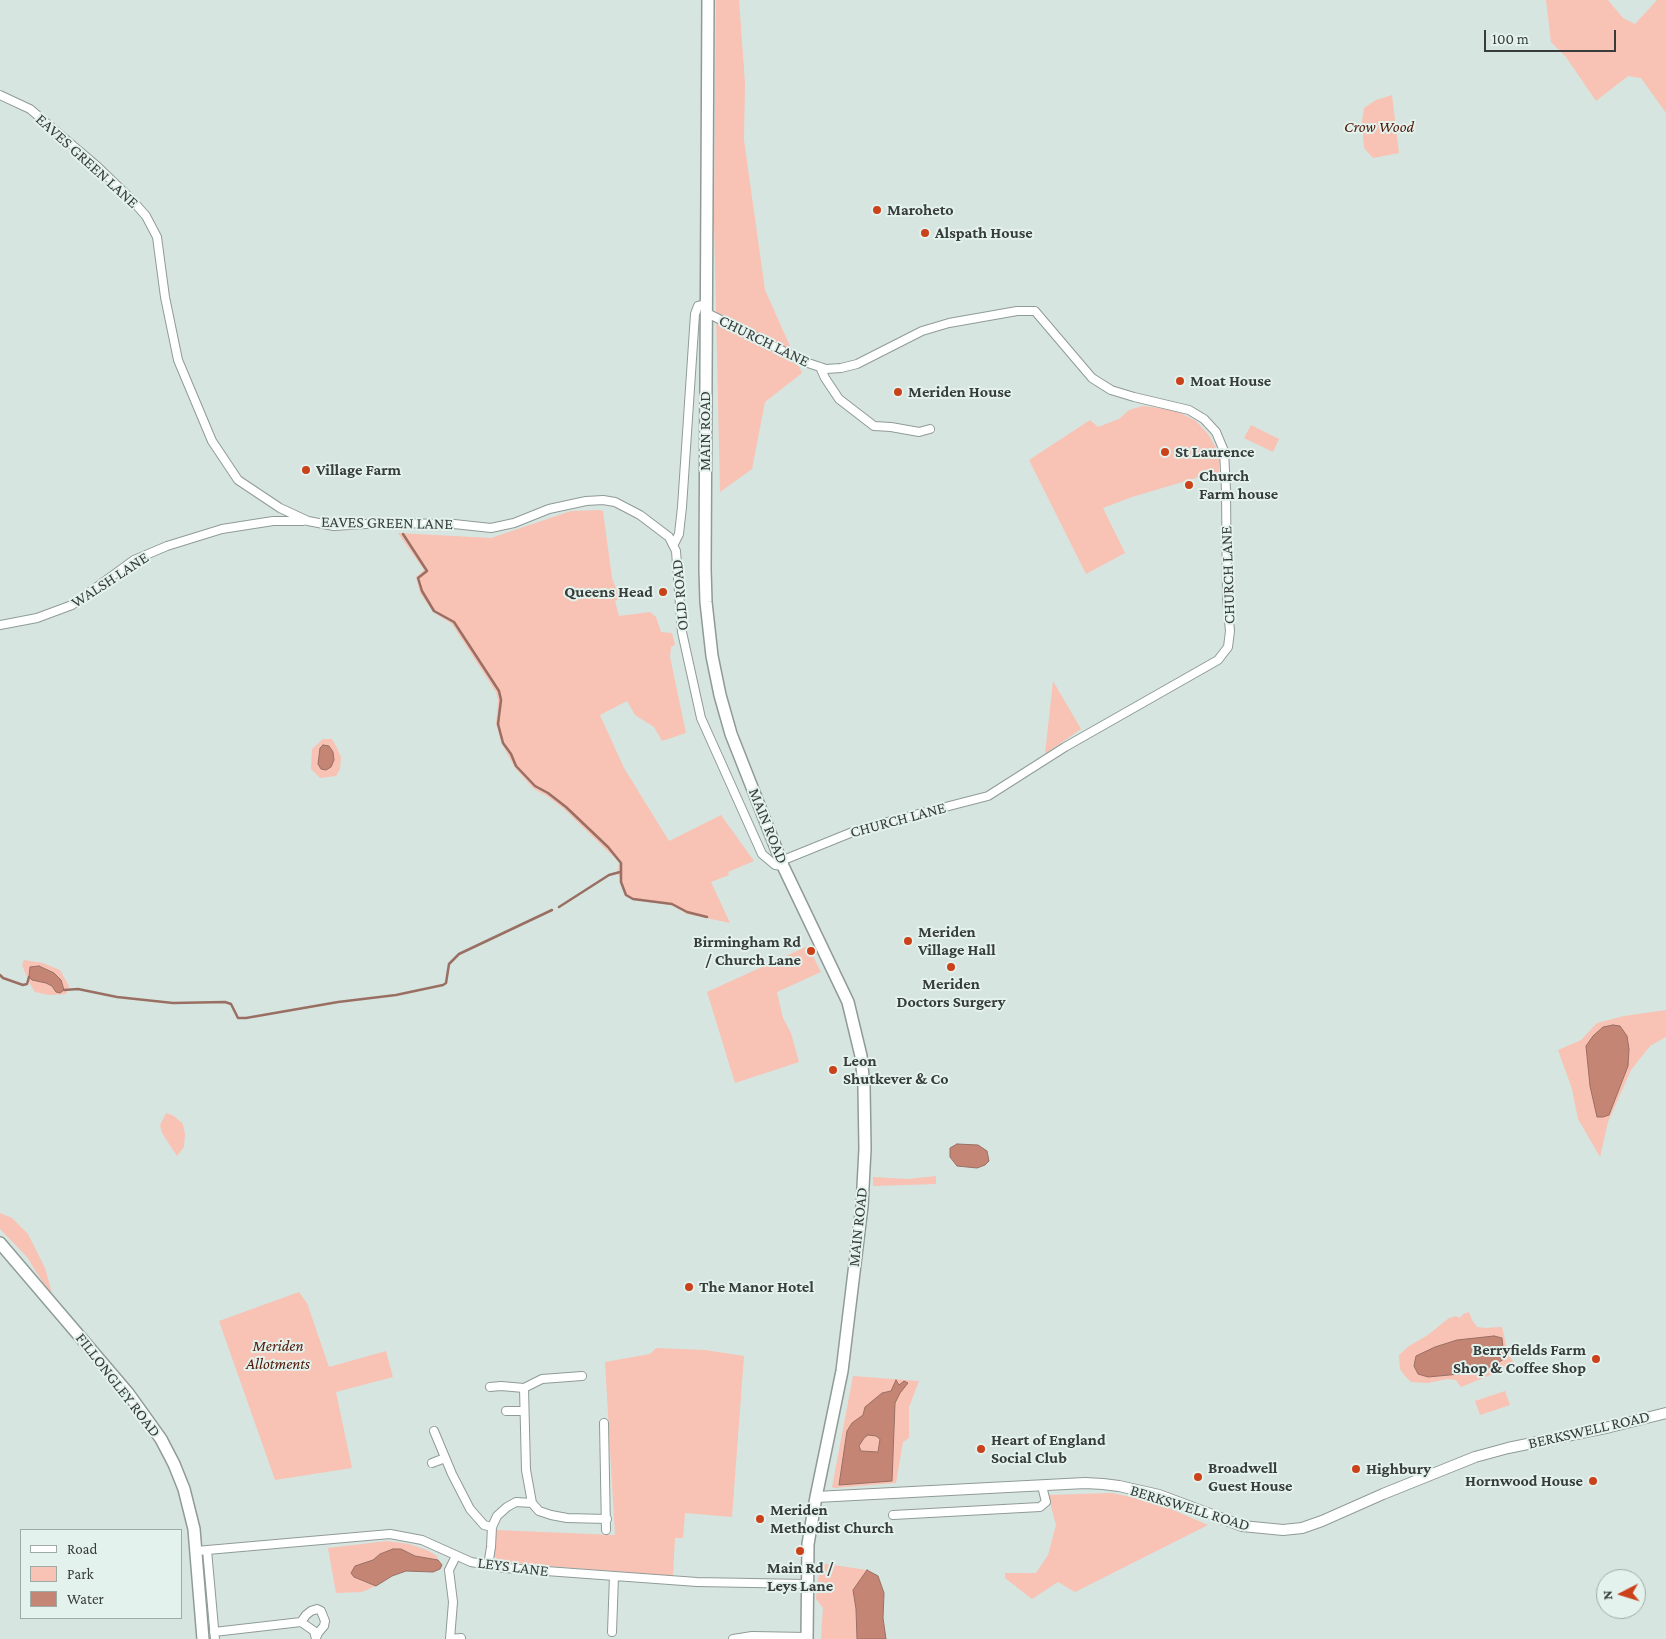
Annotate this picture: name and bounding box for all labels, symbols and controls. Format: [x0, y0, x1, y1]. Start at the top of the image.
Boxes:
scale bar [1486, 20, 1618, 52]
text: 100 m [1492, 31, 1529, 47]
street label: EAVES GREEN LANE [32, 110, 142, 212]
park label: Crow Wood [1344, 117, 1414, 137]
place label: Maroheto [887, 200, 954, 220]
marker: Maroheto [871, 204, 883, 216]
place label: Alspath House [935, 223, 1033, 243]
marker: Alspath House [919, 227, 931, 239]
street label: CHURCH LANE [716, 311, 812, 371]
place label: Moat House [1190, 371, 1271, 391]
marker: Moat House [1174, 375, 1186, 387]
place label: Meriden House [908, 382, 1011, 402]
marker: Meriden House [892, 386, 904, 398]
street label: MAIN ROAD [695, 391, 715, 471]
place label: St Laurence [1175, 442, 1254, 462]
marker: St Laurence [1159, 446, 1171, 458]
place label: Village Farm [316, 460, 401, 480]
marker: Village Farm [300, 464, 312, 476]
place label: Church Farm house [1199, 466, 1278, 504]
marker: Church Farm house [1183, 479, 1195, 491]
street label: EAVES GREEN LANE [321, 512, 453, 534]
street label: CHURCH LANE [1217, 526, 1239, 624]
street label: WALSH LANE [68, 548, 152, 612]
street label: OLD ROAD [667, 559, 693, 631]
place label: Queens Head [564, 582, 653, 602]
marker: Queens Head [657, 586, 669, 598]
street label: MAIN ROAD [744, 785, 792, 867]
street label: CHURCH LANE [848, 798, 948, 842]
place label: Meriden Village Hall [918, 922, 996, 960]
place label: Birmingham Rd / Church Lane [693, 932, 801, 970]
marker: Meriden Village Hall [902, 935, 914, 947]
marker: Birmingham Rd / Church Lane [805, 945, 817, 957]
marker: Meriden Doctors Surgery [945, 961, 957, 973]
place label: Meriden Doctors Surgery [896, 974, 1006, 1012]
place label: Leon Shutkever & Co [843, 1051, 948, 1089]
marker: Leon Shutkever & Co [827, 1064, 839, 1076]
street label: MAIN ROAD [844, 1186, 872, 1268]
place label: The Manor Hotel [699, 1277, 814, 1297]
marker: The Manor Hotel [683, 1281, 695, 1293]
street label: FILLONGLEY ROAD [71, 1329, 165, 1441]
park label: Meriden Allotments [246, 1336, 310, 1374]
place label: Berryfields Farm Shop & Coffee Shop [1453, 1340, 1586, 1378]
marker: Berryfields Farm Shop & Coffee Shop [1590, 1353, 1602, 1365]
street label: BERKSWELL ROAD [1526, 1407, 1652, 1453]
place label: Heart of England Social Club [991, 1430, 1106, 1468]
marker: Heart of England Social Club [975, 1443, 987, 1455]
place label: Broadwell Guest House [1208, 1458, 1293, 1496]
place label: Highbury [1366, 1459, 1431, 1479]
marker: Highbury [1350, 1463, 1362, 1475]
marker: Broadwell Guest House [1192, 1471, 1204, 1483]
place label: Hornwood House [1465, 1471, 1583, 1491]
marker: Hornwood House [1587, 1475, 1599, 1487]
street label: BERKSWELL ROAD [1128, 1481, 1252, 1535]
place label: Meriden Methodist Church [770, 1500, 894, 1538]
marker: Meriden Methodist Church [754, 1513, 766, 1525]
legend [20, 1529, 182, 1619]
text: Road [67, 1541, 97, 1557]
marker: Main Rd / Leys Lane [794, 1545, 806, 1557]
street label: LEYS LANE [476, 1553, 550, 1581]
place label: Main Rd / Leys Lane [767, 1558, 833, 1596]
text: Park [67, 1566, 94, 1582]
north arrow [1596, 1569, 1646, 1619]
text: N [1599, 1590, 1615, 1601]
text: Water [67, 1591, 104, 1607]

